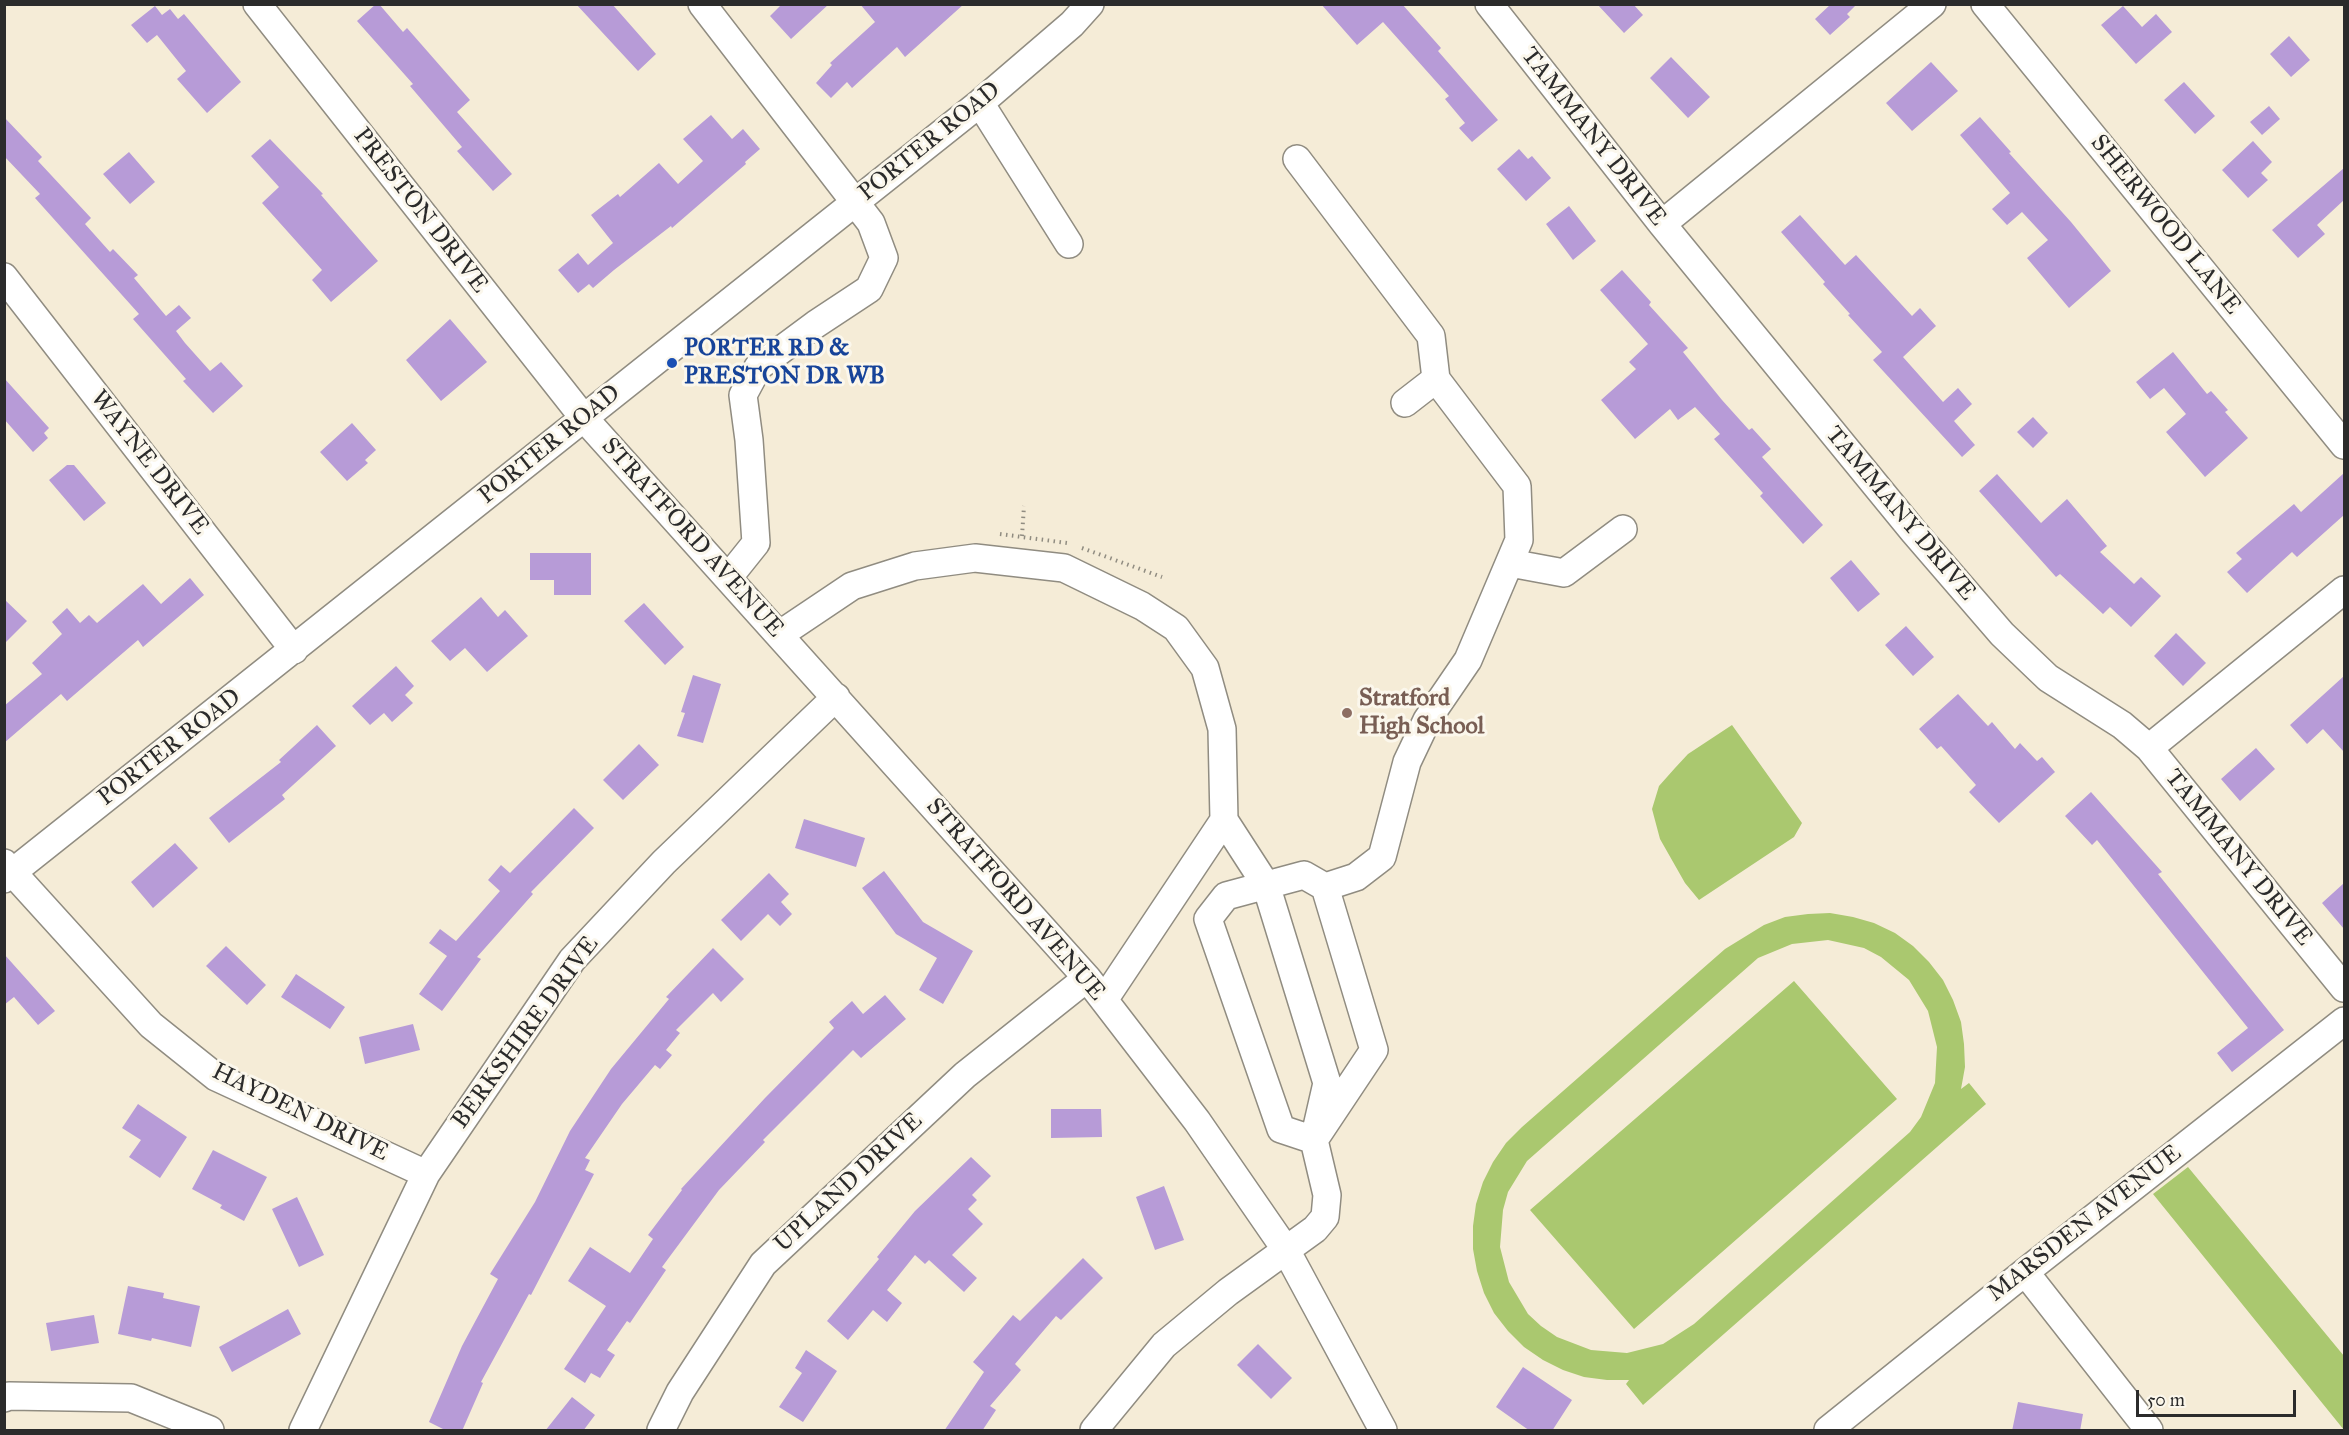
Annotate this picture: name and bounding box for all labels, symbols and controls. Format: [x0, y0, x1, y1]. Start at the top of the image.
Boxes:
street label: TAMMANY DRIVE [1514, 42, 1672, 232]
street label: PORTER ROAD [854, 76, 1006, 208]
street label: PRESTON DRIVE [347, 123, 493, 299]
street label: SHERWOOD LANE [2084, 129, 2246, 321]
place label: PORTER RD & PRESTON DR WB [684, 335, 885, 391]
marker: PORTER RD & PRESTON DR WB [665, 356, 679, 370]
street label: PORTER ROAD [474, 379, 626, 511]
street label: WAYNE DRIVE [84, 385, 214, 541]
street label: TAMMANY DRIVE [1819, 421, 1981, 607]
street label: STRATFORD AVENUE [595, 432, 789, 644]
street label: PORTER ROAD [93, 683, 247, 813]
place label: Stratford High School [1359, 685, 1484, 741]
marker: Stratford High School [1340, 706, 1354, 720]
street label: TAMMANY DRIVE [2158, 764, 2318, 952]
street label: STRATFORD AVENUE [919, 793, 1111, 1007]
street label: BERKSHIRE DRIVE [447, 931, 605, 1135]
street label: HAYDEN DRIVE [207, 1058, 393, 1168]
street label: UPLAND DRIVE [769, 1107, 929, 1259]
street label: MARSDEN AVENUE [1982, 1139, 2188, 1309]
scale bar [2139, 1378, 2300, 1416]
text: 50 m [2147, 1389, 2185, 1411]

